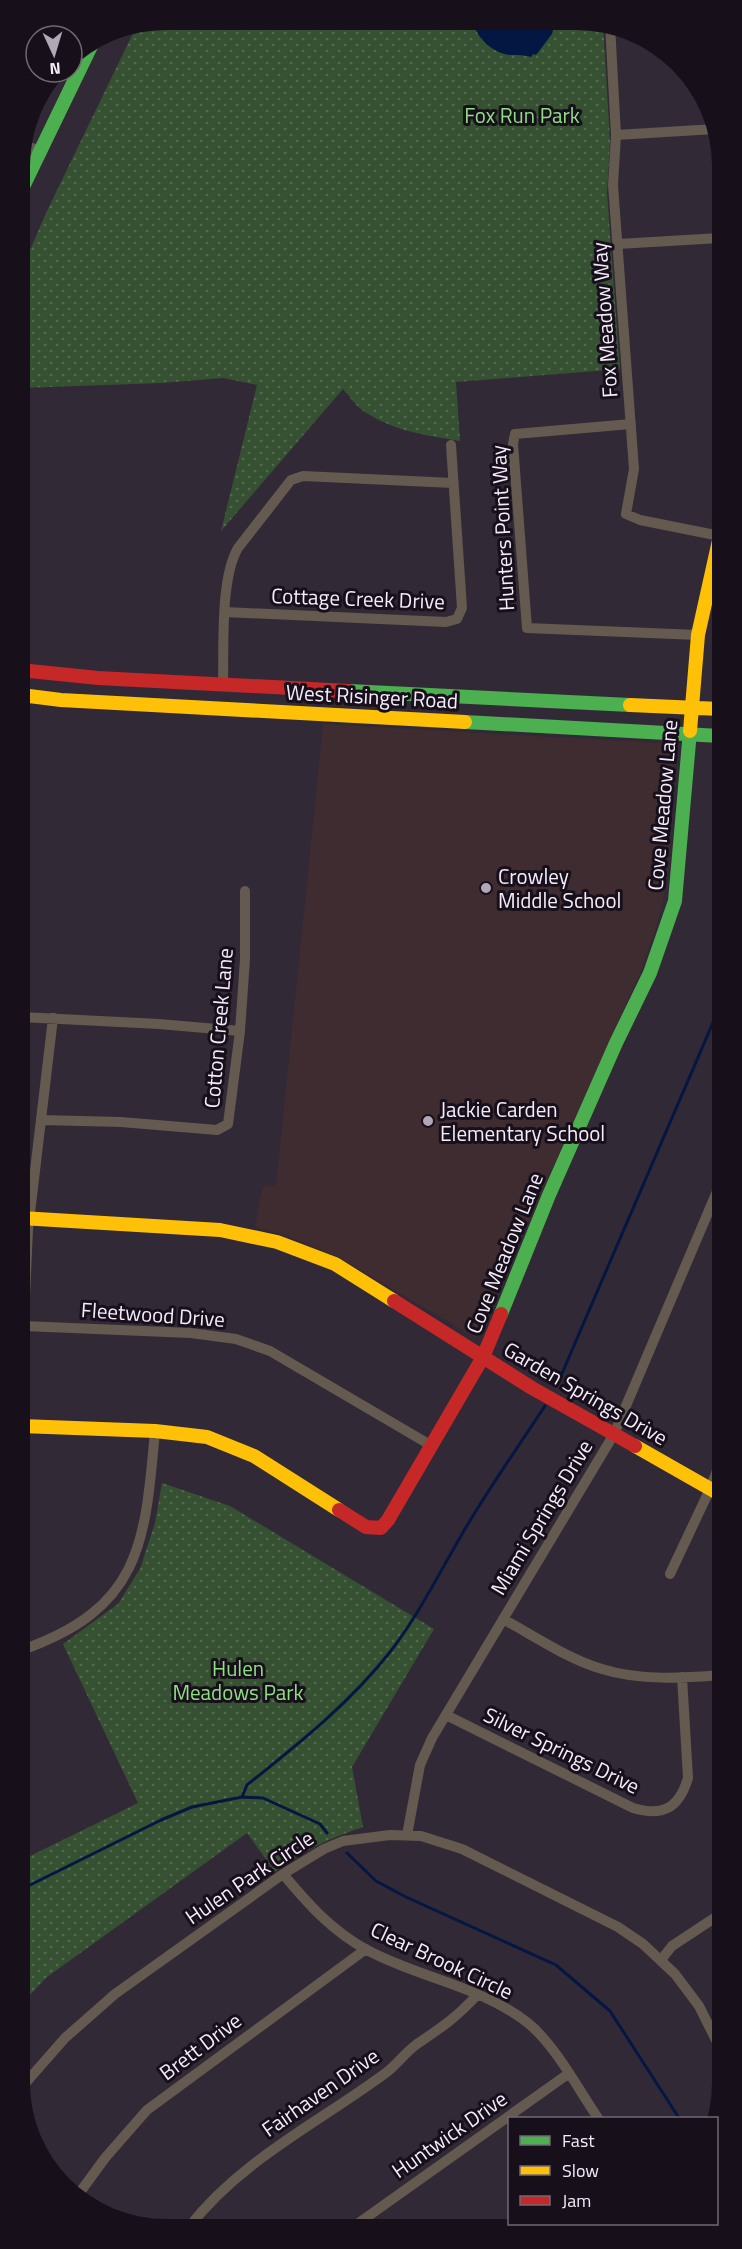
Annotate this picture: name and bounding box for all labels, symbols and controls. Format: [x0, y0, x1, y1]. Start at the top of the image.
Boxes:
north arrow [24, 24, 84, 84]
text: N [49, 57, 61, 81]
park label: Fox Run Park [464, 99, 580, 131]
street label: Fox Meadow Way [583, 241, 625, 399]
street label: Hunters Point Way [482, 444, 522, 612]
street label: Cottage Creek Drive [271, 579, 445, 617]
street label: West Risinger Road [285, 676, 459, 716]
street label: Cove Meadow Lane [639, 718, 685, 892]
place label: Crowley Middle School [498, 860, 621, 916]
marker: Crowley Middle School [479, 881, 493, 895]
street label: Cotton Creek Lane [195, 947, 241, 1109]
place label: Jackie Carden Elementary School [440, 1093, 605, 1149]
marker: Jackie Carden Elementary School [421, 1114, 435, 1128]
street label: Cove Meadow Lane [457, 1168, 551, 1338]
street label: Fleetwood Drive [80, 1293, 226, 1335]
street label: Garden Springs Drive [498, 1333, 674, 1453]
street label: Miami Springs Drive [482, 1433, 600, 1601]
park label: Hulen Meadows Park [172, 1652, 304, 1708]
street label: Silver Springs Drive [479, 1698, 645, 1802]
street label: Hulen Park Circle [178, 1822, 320, 1932]
street label: Clear Brook Circle [366, 1913, 518, 2007]
street label: Brett Drive [152, 2004, 248, 2088]
street label: Fairhaven Drive [255, 2040, 385, 2144]
street label: Huntwick Drive [385, 2082, 513, 2186]
legend [508, 2117, 718, 2225]
text: Fast [562, 2127, 595, 2154]
text: Slow [562, 2157, 599, 2184]
text: Jam [562, 2187, 591, 2214]

